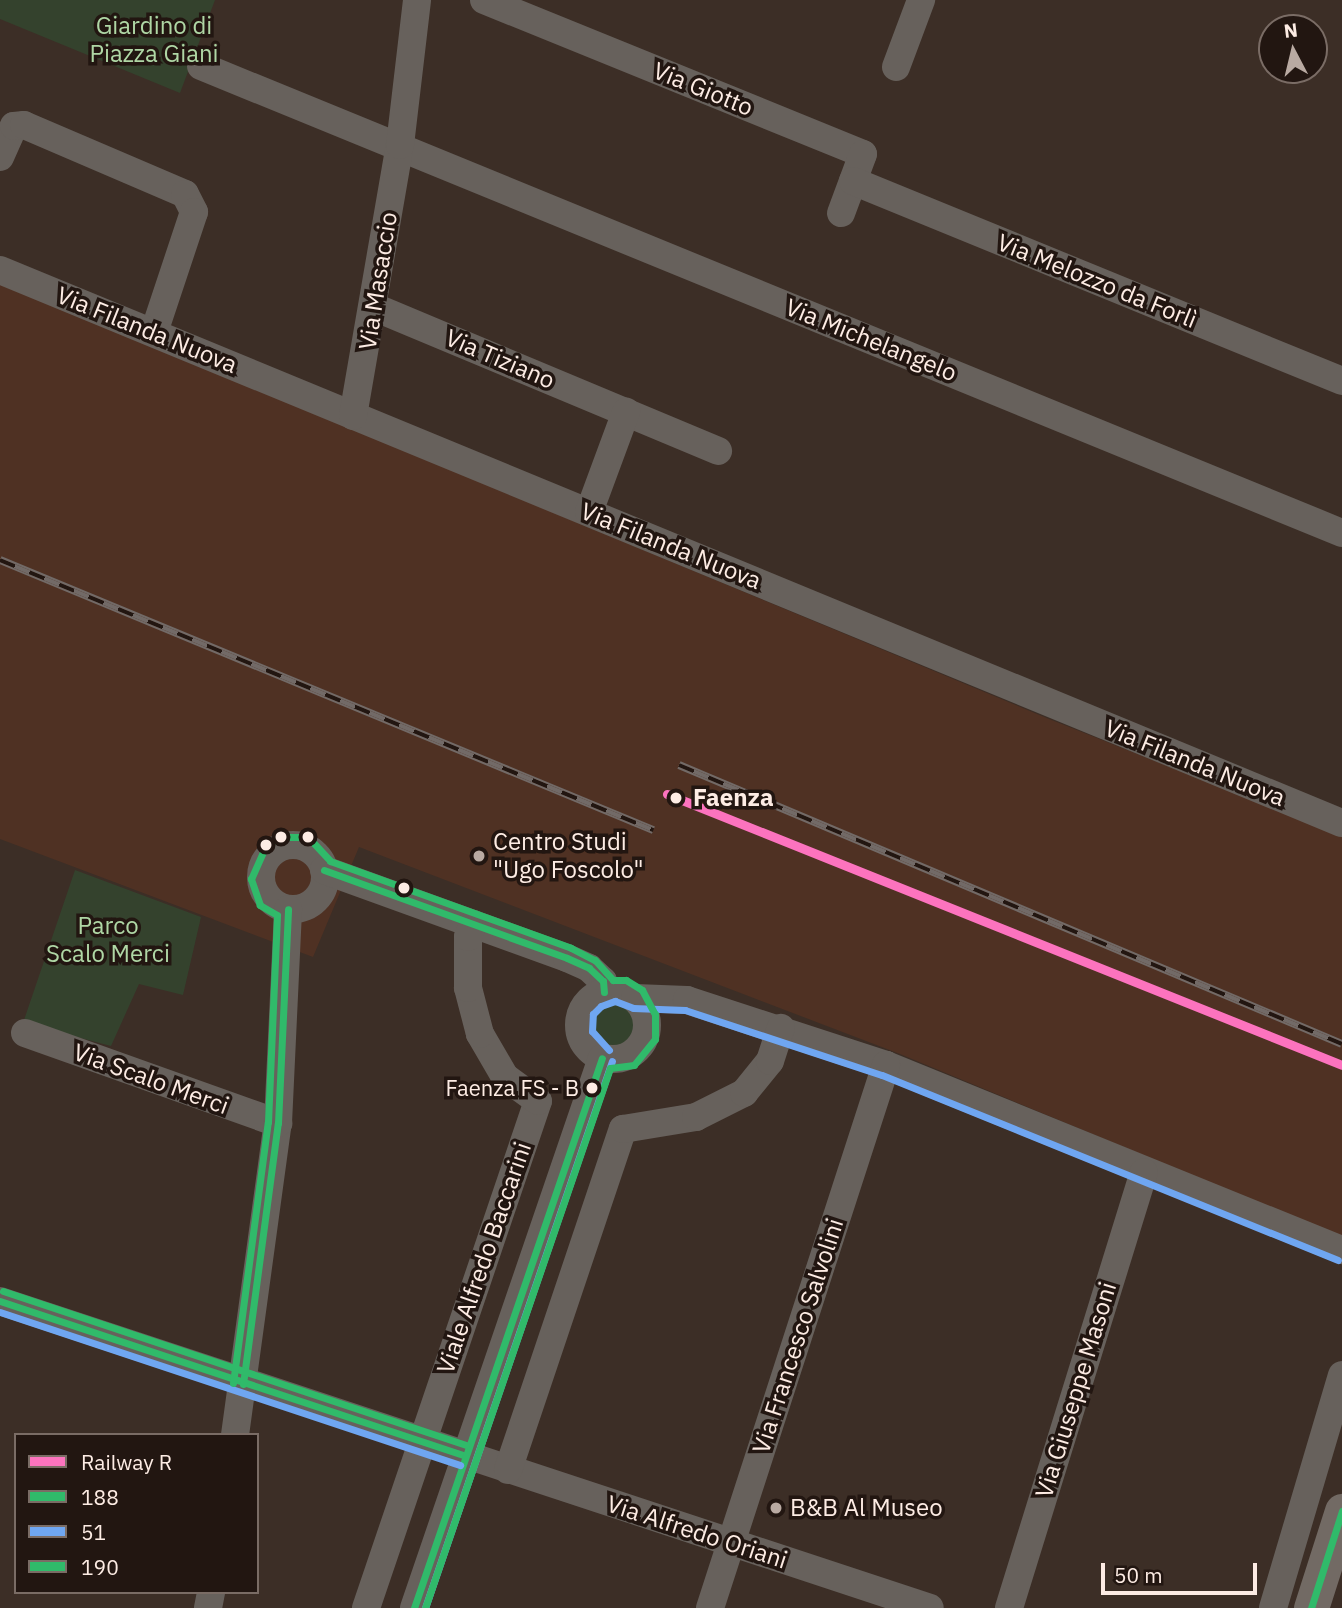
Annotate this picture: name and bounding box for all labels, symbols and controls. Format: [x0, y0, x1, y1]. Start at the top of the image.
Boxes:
park label: Giardino di Piazza Giani [89, 12, 219, 68]
north arrow [1258, 14, 1328, 84]
text: N [1282, 17, 1299, 43]
street label: Via Giotto [649, 56, 757, 122]
street label: Via Masaccio [353, 210, 403, 352]
street label: Via Melozzo da Forlì [993, 228, 1201, 334]
street label: Via Filanda Nuova [53, 281, 241, 379]
street label: Via Michelangelo [781, 293, 961, 387]
street label: Via Tiziano [441, 323, 559, 395]
street label: Via Filanda Nuova [577, 497, 765, 595]
street label: Via Filanda Nuova [1101, 714, 1289, 812]
place label: Faenza [693, 784, 774, 812]
marker: Faenza [665, 787, 687, 809]
place label: Centro Studi "Ugo Foscolo" [493, 828, 644, 884]
unlabelled marker [274, 830, 288, 844]
unlabelled marker [301, 830, 315, 844]
unlabelled marker [259, 838, 273, 852]
marker: Centro Studi "Ugo Foscolo" [471, 848, 487, 864]
unlabelled marker [397, 881, 411, 895]
park label: Parco Scalo Merci [46, 912, 170, 968]
street label: Via Scalo Merci [69, 1038, 233, 1120]
place label: Faenza FS - B [446, 1075, 579, 1101]
marker: Faenza FS - B [585, 1081, 599, 1095]
street label: Viale Alfredo Baccarini [431, 1138, 537, 1378]
street label: Via Francesco Salvolini [746, 1215, 850, 1457]
street label: Via Giuseppe Masoni [1029, 1279, 1123, 1501]
legend [14, 1433, 259, 1594]
text: Railway R [81, 1448, 172, 1476]
text: 188 [81, 1483, 119, 1511]
street label: Via Alfredo Oriani [603, 1489, 791, 1575]
place label: B&B Al Museo [790, 1494, 943, 1522]
marker: B&B Al Museo [768, 1500, 784, 1516]
text: 51 [81, 1518, 106, 1546]
scale bar [1104, 1548, 1260, 1592]
text: 190 [81, 1553, 119, 1581]
text: 50 m [1114, 1561, 1163, 1589]

